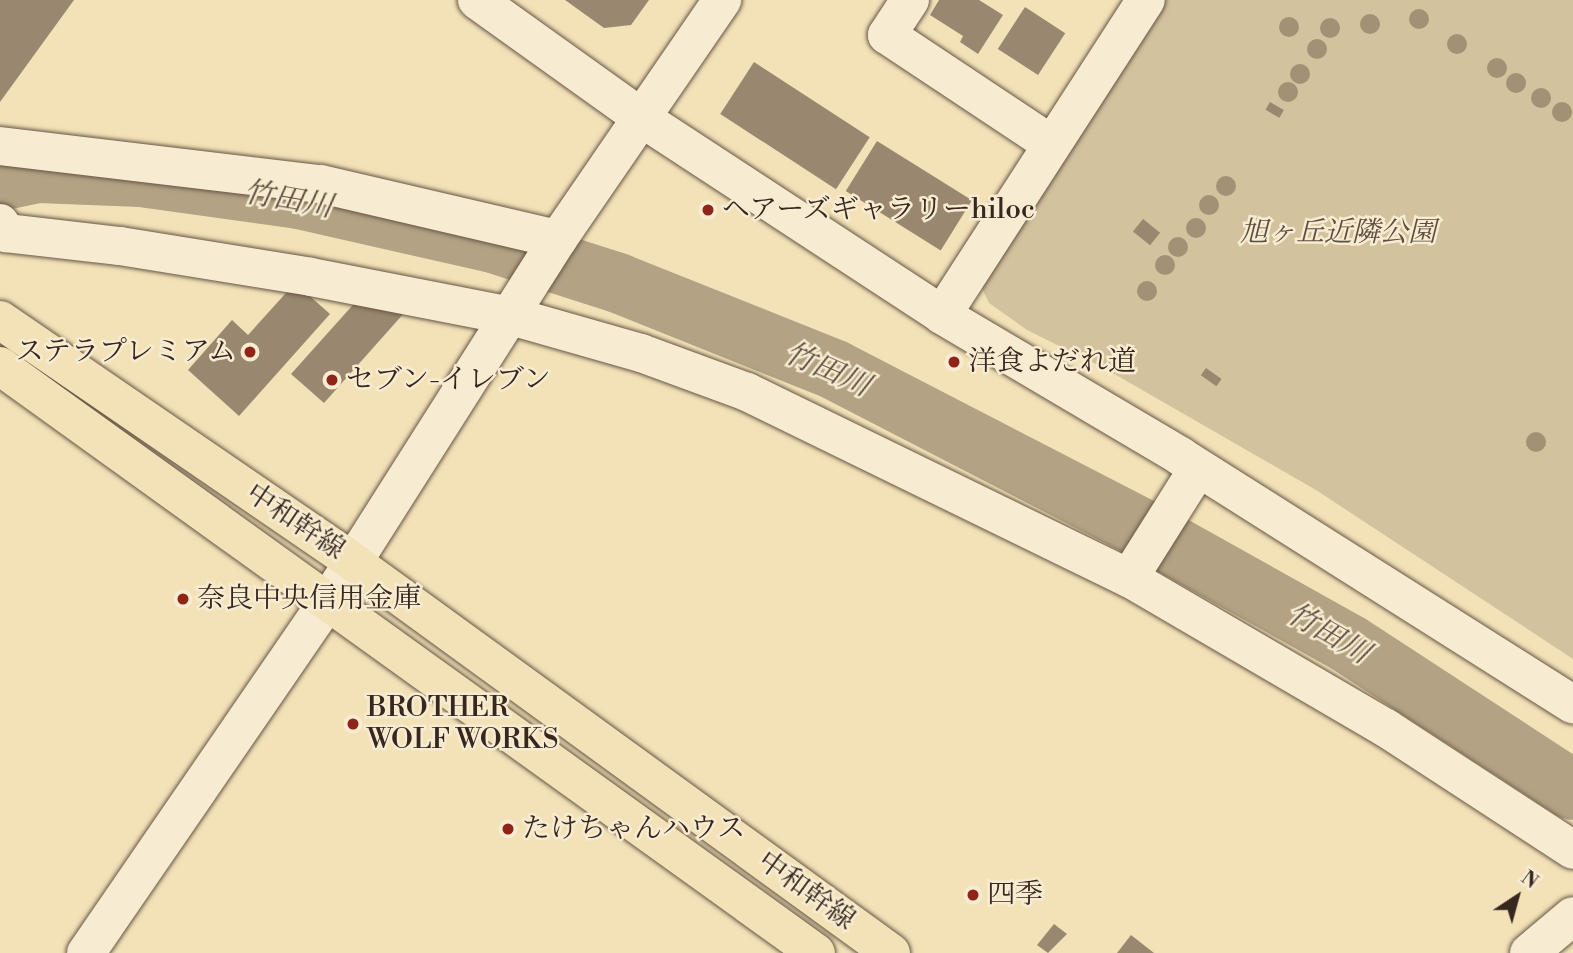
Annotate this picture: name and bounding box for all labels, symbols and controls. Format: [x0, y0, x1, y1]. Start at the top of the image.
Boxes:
water label: 竹田川 [241, 174, 335, 226]
place label: ヘアーズギャラリーhiloc [722, 193, 1037, 227]
marker: ヘアーズギャラリーhiloc [700, 202, 716, 218]
park label: 旭ヶ丘近隣公園 [1240, 216, 1436, 250]
place label: ステラプレミアム [12, 335, 236, 369]
water label: 竹田川 [779, 335, 875, 405]
marker: ステラプレミアム [242, 344, 258, 360]
place label: 洋食よだれ道 [968, 345, 1136, 379]
marker: 洋食よだれ道 [946, 354, 962, 370]
place label: セブン-イレブン [346, 363, 553, 397]
marker: セブン-イレブン [324, 372, 340, 388]
street label: 中和幹線 [239, 477, 351, 567]
place label: 奈良中央信用金庫 [197, 582, 421, 616]
marker: 奈良中央信用金庫 [175, 591, 191, 607]
water label: 竹田川 [1280, 596, 1376, 672]
place label: BROTHER WOLF WORKS [367, 691, 559, 757]
marker: BROTHER WOLF WORKS [345, 716, 361, 732]
place label: たけちゃんハウス [522, 812, 746, 846]
marker: たけちゃんハウス [500, 821, 516, 837]
street label: 中和幹線 [751, 844, 861, 938]
north arrow [1482, 862, 1552, 932]
text: N [1516, 866, 1542, 894]
place label: 四季 [987, 878, 1043, 912]
marker: 四季 [965, 887, 981, 903]

